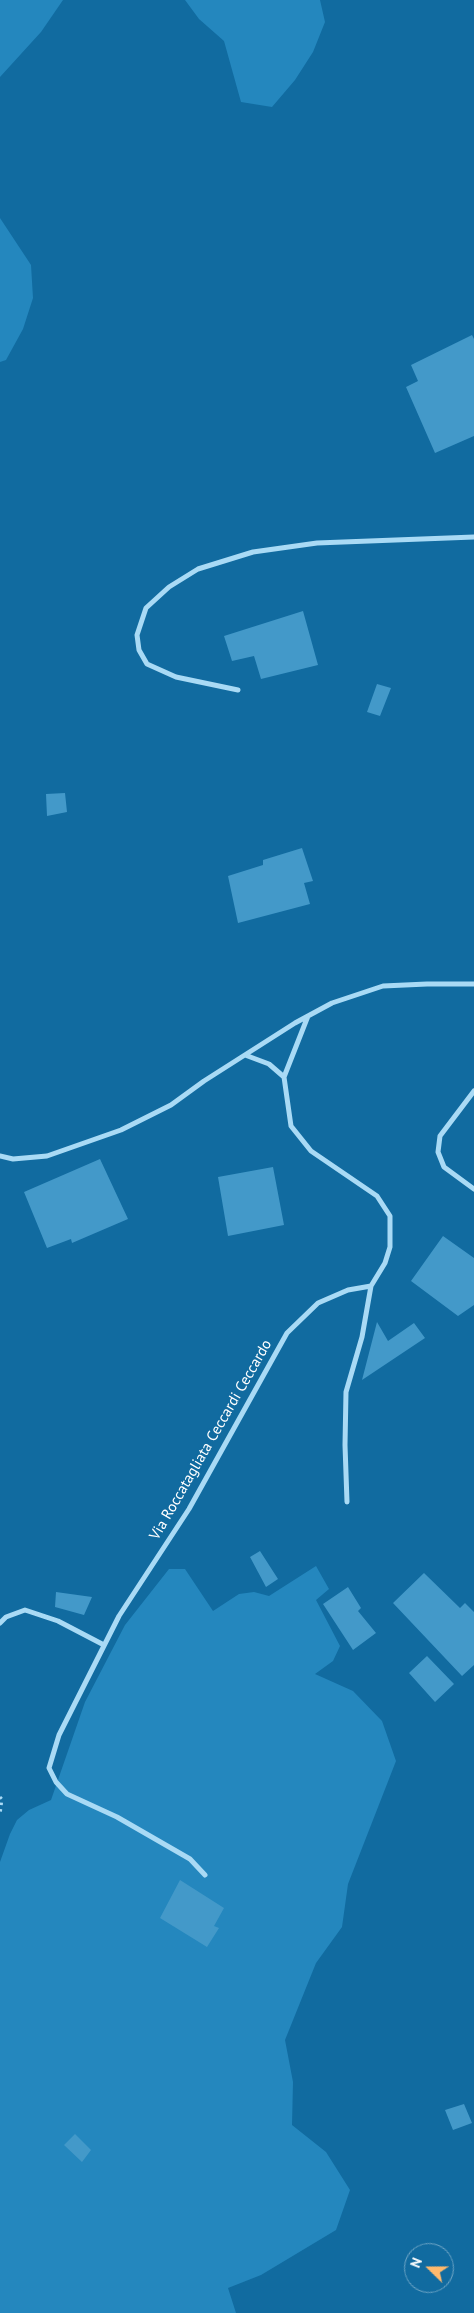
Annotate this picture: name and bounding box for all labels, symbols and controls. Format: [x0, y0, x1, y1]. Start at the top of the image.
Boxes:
street label: Via Roccatagliata Ceccardi Ceccardo [146, 1337, 276, 1543]
north arrow [404, 2243, 454, 2293]
text: N [406, 2255, 426, 2270]

